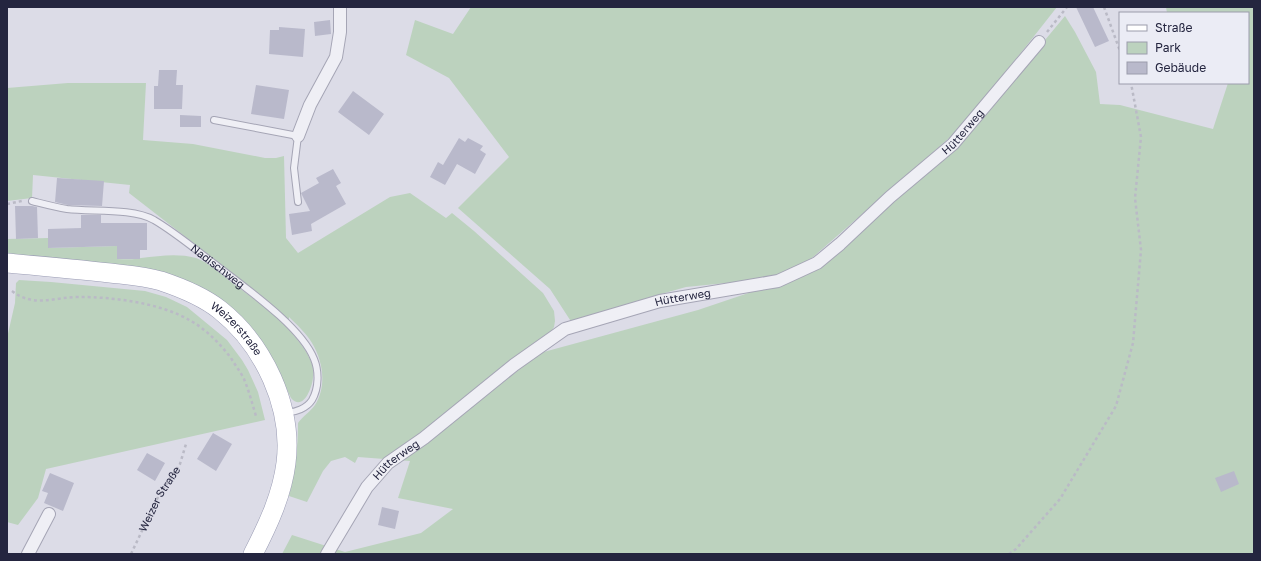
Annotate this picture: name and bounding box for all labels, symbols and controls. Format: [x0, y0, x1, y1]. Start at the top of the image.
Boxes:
legend [1119, 12, 1249, 84]
text: Straße [1155, 20, 1193, 35]
text: Park [1155, 40, 1181, 55]
text: Gebäude [1155, 60, 1206, 75]
street label: Hütterweg [939, 106, 986, 157]
street label: Nadischweg [188, 241, 248, 291]
street label: Hütterweg [653, 286, 711, 308]
street label: Weizerstraße [209, 299, 265, 358]
street label: Hütterweg [369, 436, 421, 482]
street label: Weizer Straße [136, 464, 183, 534]

